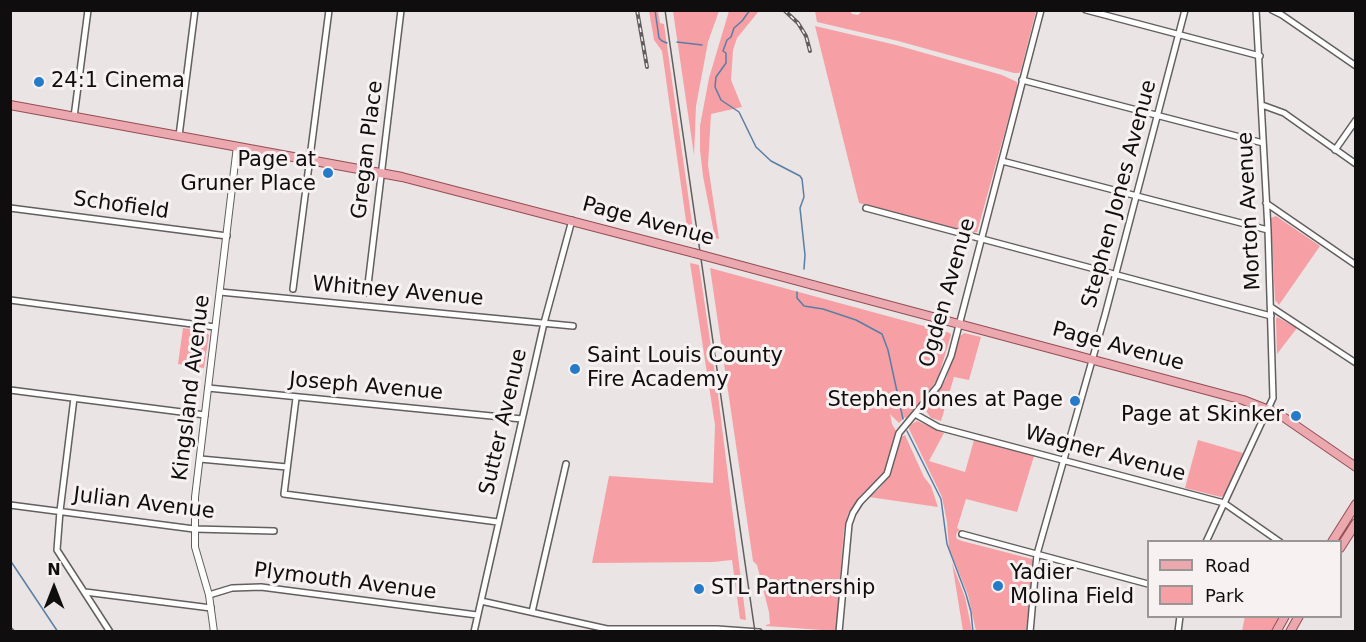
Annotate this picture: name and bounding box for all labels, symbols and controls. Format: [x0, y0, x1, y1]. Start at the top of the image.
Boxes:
place label: 24:1 Cinema [51, 69, 185, 95]
marker: 24:1 Cinema [32, 75, 46, 89]
street label: Stephen Jones Avenue [1077, 77, 1163, 311]
street label: Gregan Place [347, 79, 389, 221]
street label: Morton Avenue [1233, 131, 1267, 291]
place label: Page at Gruner Place [180, 148, 316, 198]
marker: Page at Gruner Place [321, 166, 335, 180]
street label: Schofield [72, 187, 170, 225]
street label: Page Avenue [579, 192, 717, 252]
street label: Ogden Avenue [915, 215, 981, 371]
street label: Whitney Avenue [311, 272, 485, 312]
street label: Kingsland Avenue [168, 294, 216, 482]
street label: Page Avenue [1049, 317, 1187, 377]
place label: Saint Louis County Fire Academy [587, 344, 783, 394]
street label: Sutter Avenue [475, 346, 533, 498]
marker: Saint Louis County Fire Academy [568, 362, 582, 376]
street label: Joseph Avenue [288, 368, 444, 406]
place label: Stephen Jones at Page [827, 388, 1063, 414]
marker: Stephen Jones at Page [1068, 394, 1082, 408]
place label: Page at Skinker [1121, 403, 1284, 429]
marker: Page at Skinker [1289, 409, 1303, 423]
street label: Wagner Avenue [1022, 420, 1188, 488]
street label: Julian Avenue [72, 483, 216, 525]
legend [1147, 540, 1342, 618]
text: Road [1205, 555, 1250, 576]
north arrow [24, 558, 84, 618]
street label: Plymouth Avenue [252, 558, 438, 606]
text: N [47, 560, 61, 579]
place label: Yadier Molina Field [1010, 561, 1134, 611]
place label: STL Partnership [711, 576, 875, 602]
marker: Yadier Molina Field [991, 579, 1005, 593]
marker: STL Partnership [692, 582, 706, 596]
text: Park [1205, 585, 1244, 606]

